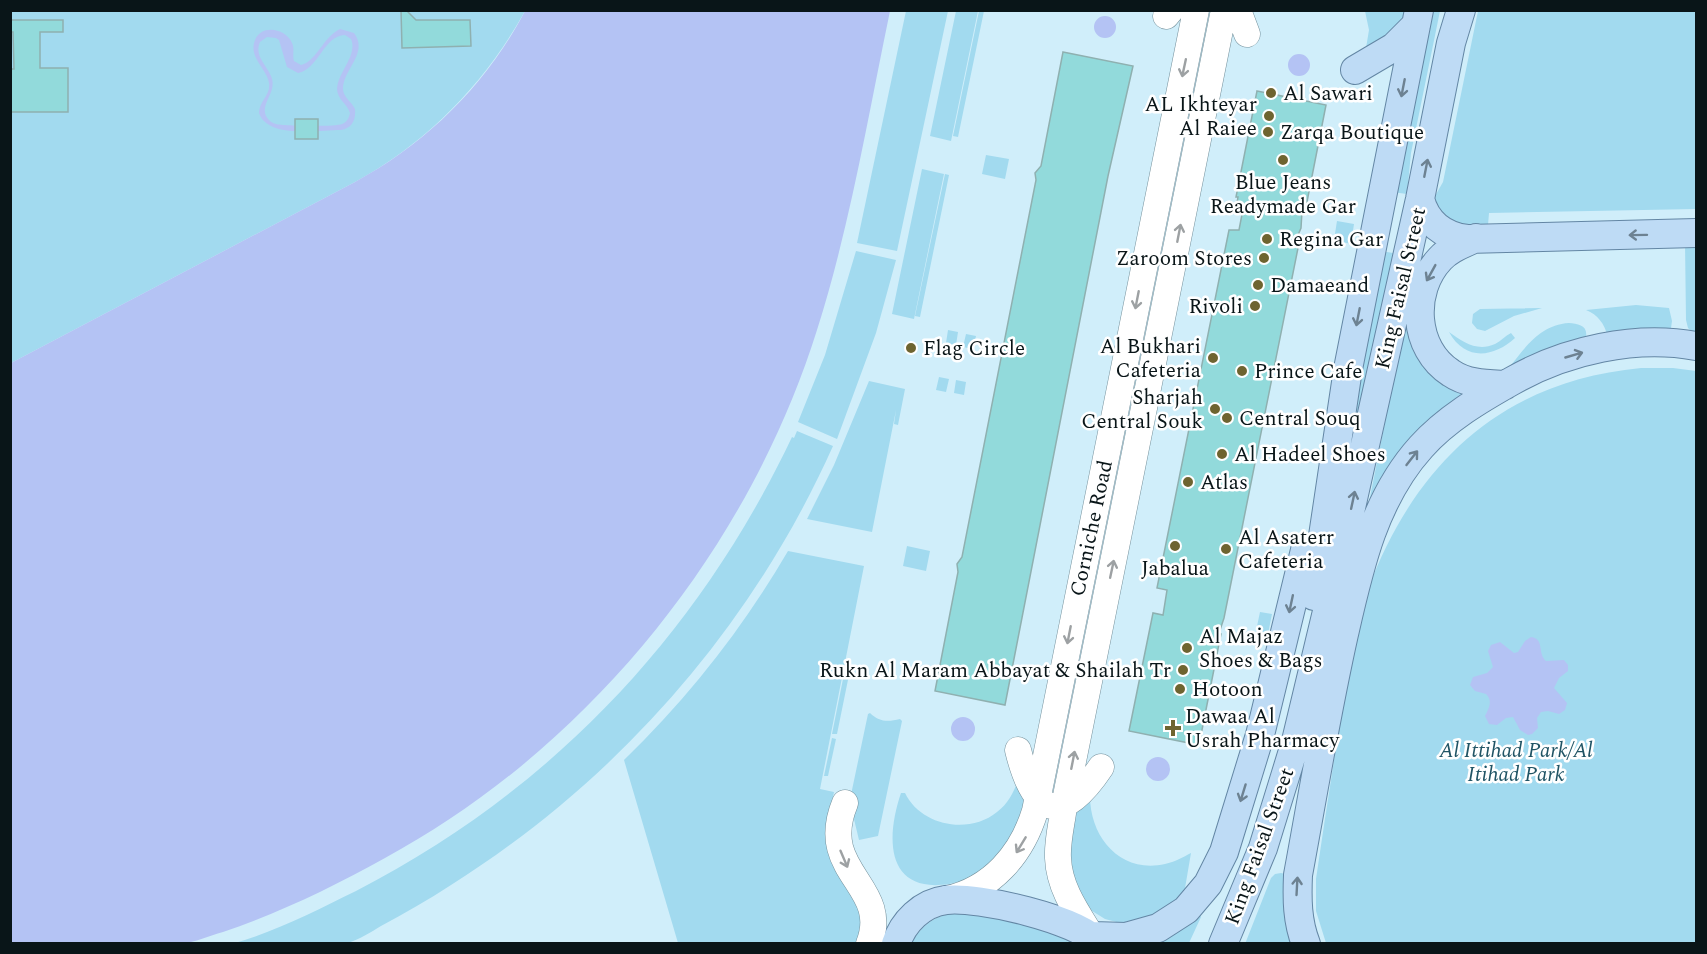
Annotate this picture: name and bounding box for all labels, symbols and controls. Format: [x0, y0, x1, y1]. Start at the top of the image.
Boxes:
one-way arrow [1178, 57, 1189, 77]
place label: Al Sawari [1283, 78, 1373, 110]
one-way arrow [1397, 79, 1409, 98]
marker: Al Sawari [1264, 86, 1278, 100]
place label: AL Ikhteyar Al Raiee [1145, 89, 1257, 145]
marker: AL Ikhteyar Al Raiee [1262, 109, 1276, 123]
place label: Zarqa Boutique [1280, 117, 1424, 149]
marker: Zarqa Boutique [1261, 125, 1275, 139]
marker: Blue Jeans Readymade Gar [1276, 153, 1290, 167]
one-way arrow [1421, 159, 1432, 179]
place label: Blue Jeans Readymade Gar [1210, 167, 1356, 223]
street label: King Faisal Street [1367, 204, 1435, 372]
one-way arrow [1174, 224, 1185, 244]
place label: Regina Gar [1279, 224, 1383, 256]
one-way arrow [1629, 229, 1649, 240]
marker: Regina Gar [1260, 232, 1274, 246]
place label: Zaroom Stores [1116, 243, 1252, 275]
marker: Zaroom Stores [1257, 251, 1271, 265]
one-way arrow [1425, 263, 1436, 281]
place label: Damaeand [1270, 270, 1369, 302]
marker: Damaeand [1251, 278, 1265, 292]
one-way arrow [1131, 290, 1142, 309]
place label: Rivoli [1188, 291, 1243, 323]
marker: Rivoli [1248, 299, 1262, 313]
one-way arrow [1352, 306, 1363, 326]
place label: Al Bukhari Cafeteria [1100, 331, 1202, 387]
place label: Flag Circle [923, 333, 1025, 365]
marker: Flag Circle [904, 341, 918, 355]
one-way arrow [1564, 349, 1583, 360]
marker: Al Bukhari Cafeteria [1206, 351, 1220, 365]
place label: Prince Cafe [1254, 356, 1362, 388]
marker: Prince Cafe [1235, 364, 1249, 378]
place label: Sharjah Central Souk [1081, 382, 1203, 438]
marker: Sharjah Central Souk [1208, 402, 1222, 416]
place label: Central Souq [1239, 403, 1361, 435]
marker: Central Souq [1220, 411, 1234, 425]
place label: Al Hadeel Shoes [1234, 439, 1386, 471]
marker: Al Hadeel Shoes [1215, 447, 1229, 461]
one-way arrow [1406, 451, 1418, 467]
street label: Corniche Road [1062, 457, 1122, 599]
place label: Atlas [1200, 467, 1248, 499]
marker: Atlas [1181, 475, 1195, 489]
one-way arrow [1348, 490, 1359, 510]
place label: Al Asaterr Cafeteria [1238, 522, 1334, 578]
marker: Jabalua [1168, 539, 1182, 553]
marker: Al Asaterr Cafeteria [1219, 542, 1233, 556]
place label: Jabalua [1141, 553, 1210, 585]
one-way arrow [1107, 559, 1118, 579]
one-way arrow [1285, 594, 1296, 613]
place label: Al Majaz Shoes & Bags [1199, 621, 1322, 677]
one-way arrow [1063, 625, 1074, 645]
marker: Al Majaz Shoes & Bags [1180, 641, 1194, 655]
place label: Rukn Al Maram Abbayat & Shailah Tr [819, 655, 1171, 687]
marker: Rukn Al Maram Abbayat & Shailah Tr [1176, 663, 1190, 677]
place label: Hotoon [1192, 674, 1263, 706]
marker: Hotoon [1173, 682, 1187, 696]
place label: Dawaa Al Usrah Pharmacy [1185, 701, 1340, 757]
marker: Dawaa Al Usrah Pharmacy [1166, 721, 1180, 735]
park label: Al Ittihad Park/Al Itihad Park [1438, 735, 1593, 791]
one-way arrow [1068, 751, 1079, 770]
street label: King Faisal Street [1217, 763, 1303, 930]
one-way arrow [1237, 783, 1248, 802]
one-way arrow [1014, 836, 1026, 853]
one-way arrow [839, 849, 850, 868]
one-way arrow [1292, 877, 1303, 897]

